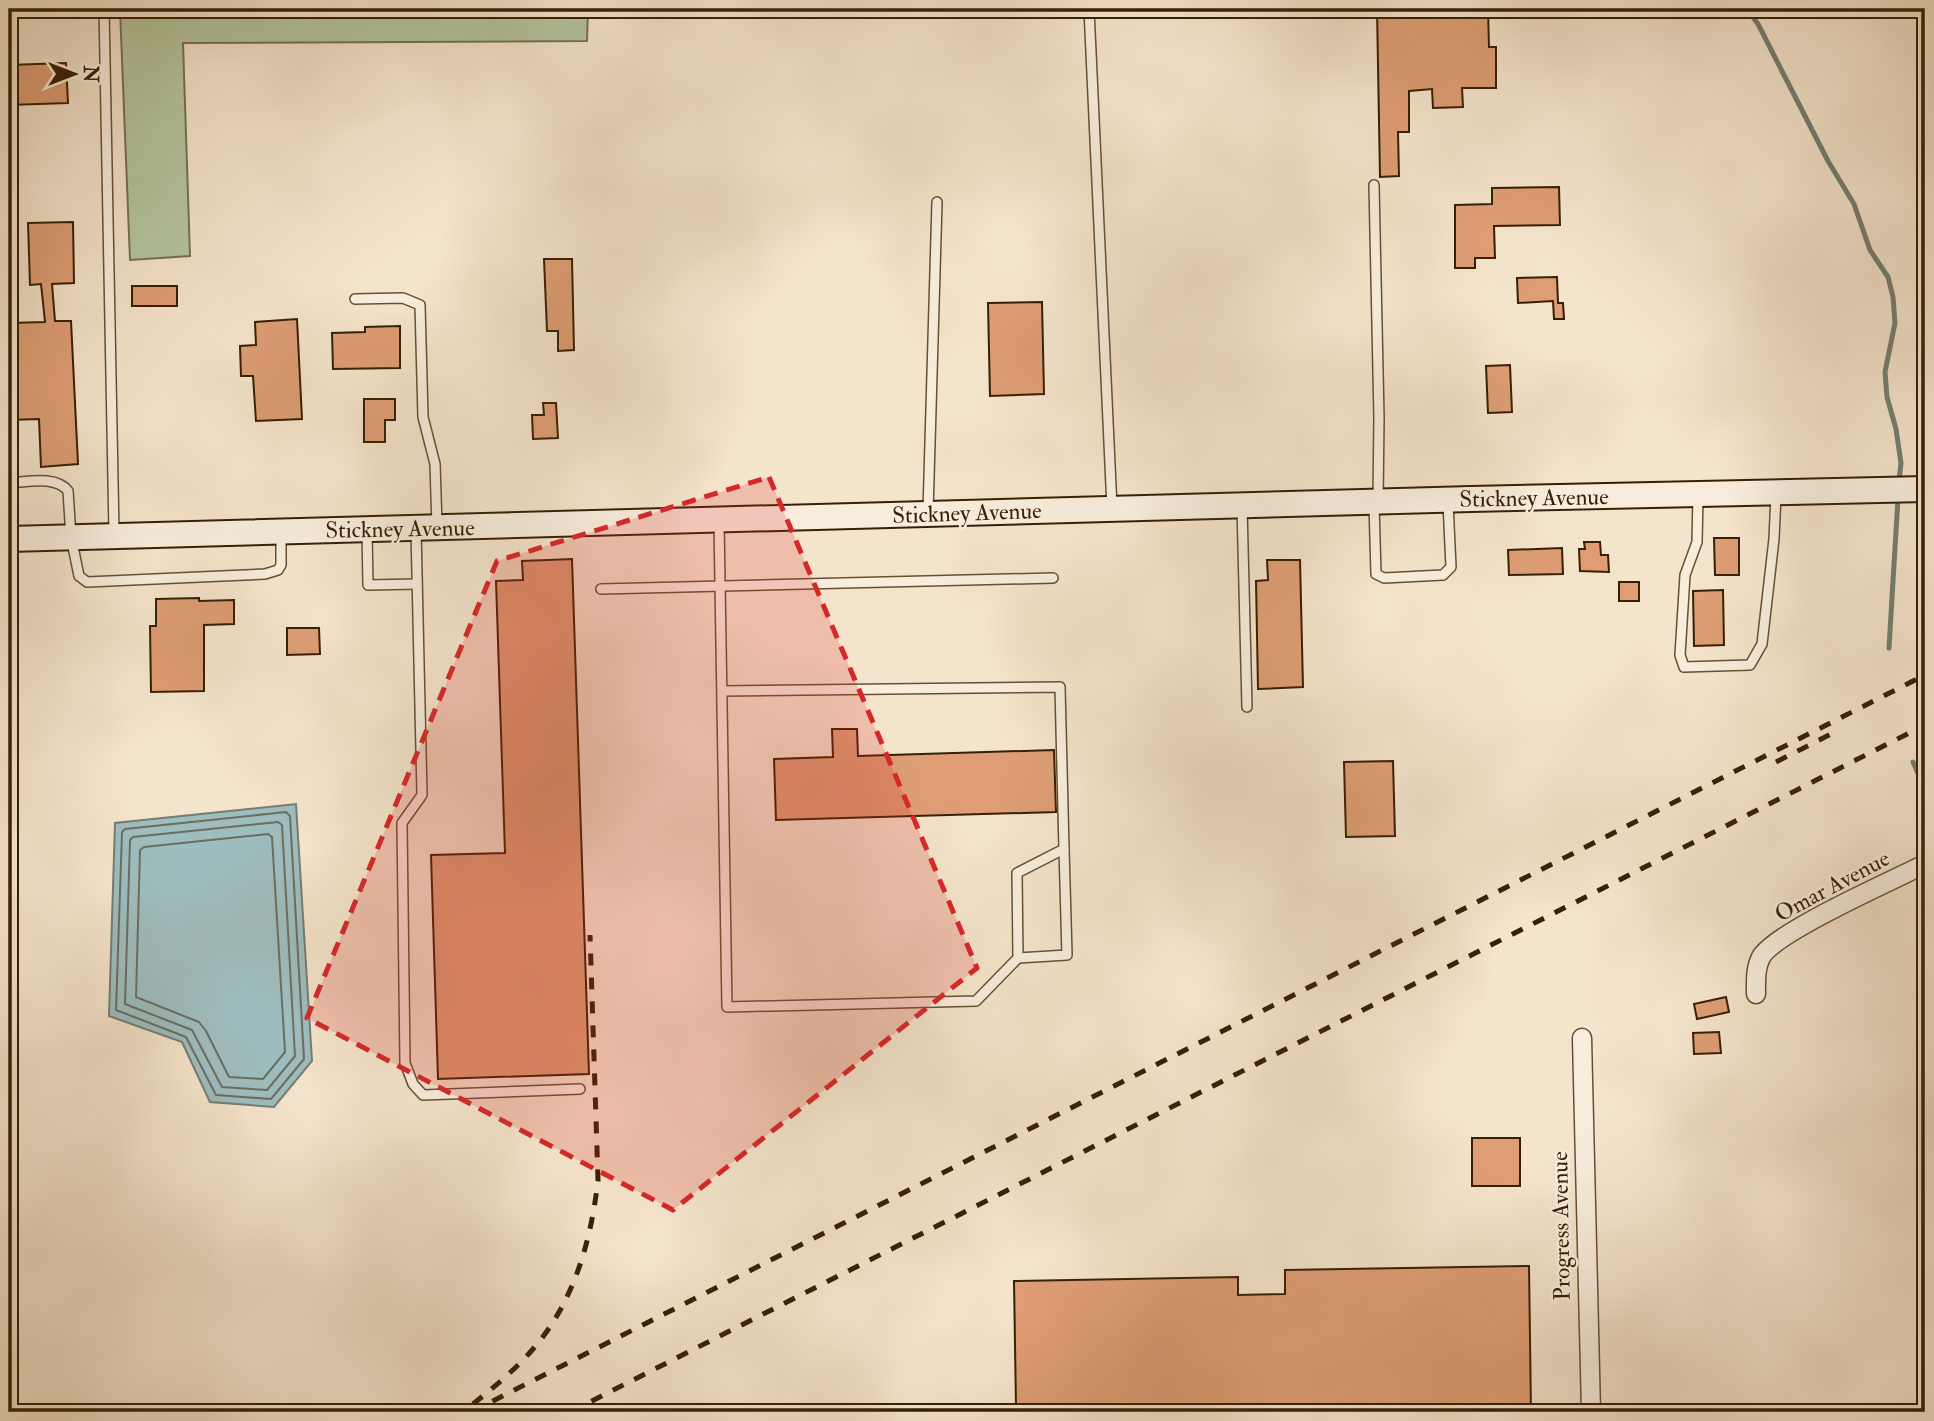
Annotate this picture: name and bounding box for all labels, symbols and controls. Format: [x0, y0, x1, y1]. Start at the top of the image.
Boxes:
north arrow [38, 38, 108, 108]
text: N [78, 64, 102, 83]
street label: Stickney Avenue [1459, 482, 1609, 514]
street label: Stickney Avenue [892, 496, 1043, 530]
street label: Stickney Avenue [325, 513, 475, 545]
street label: Omar Avenue [1770, 843, 1895, 928]
street label: Progress Avenue [1545, 1151, 1577, 1301]

